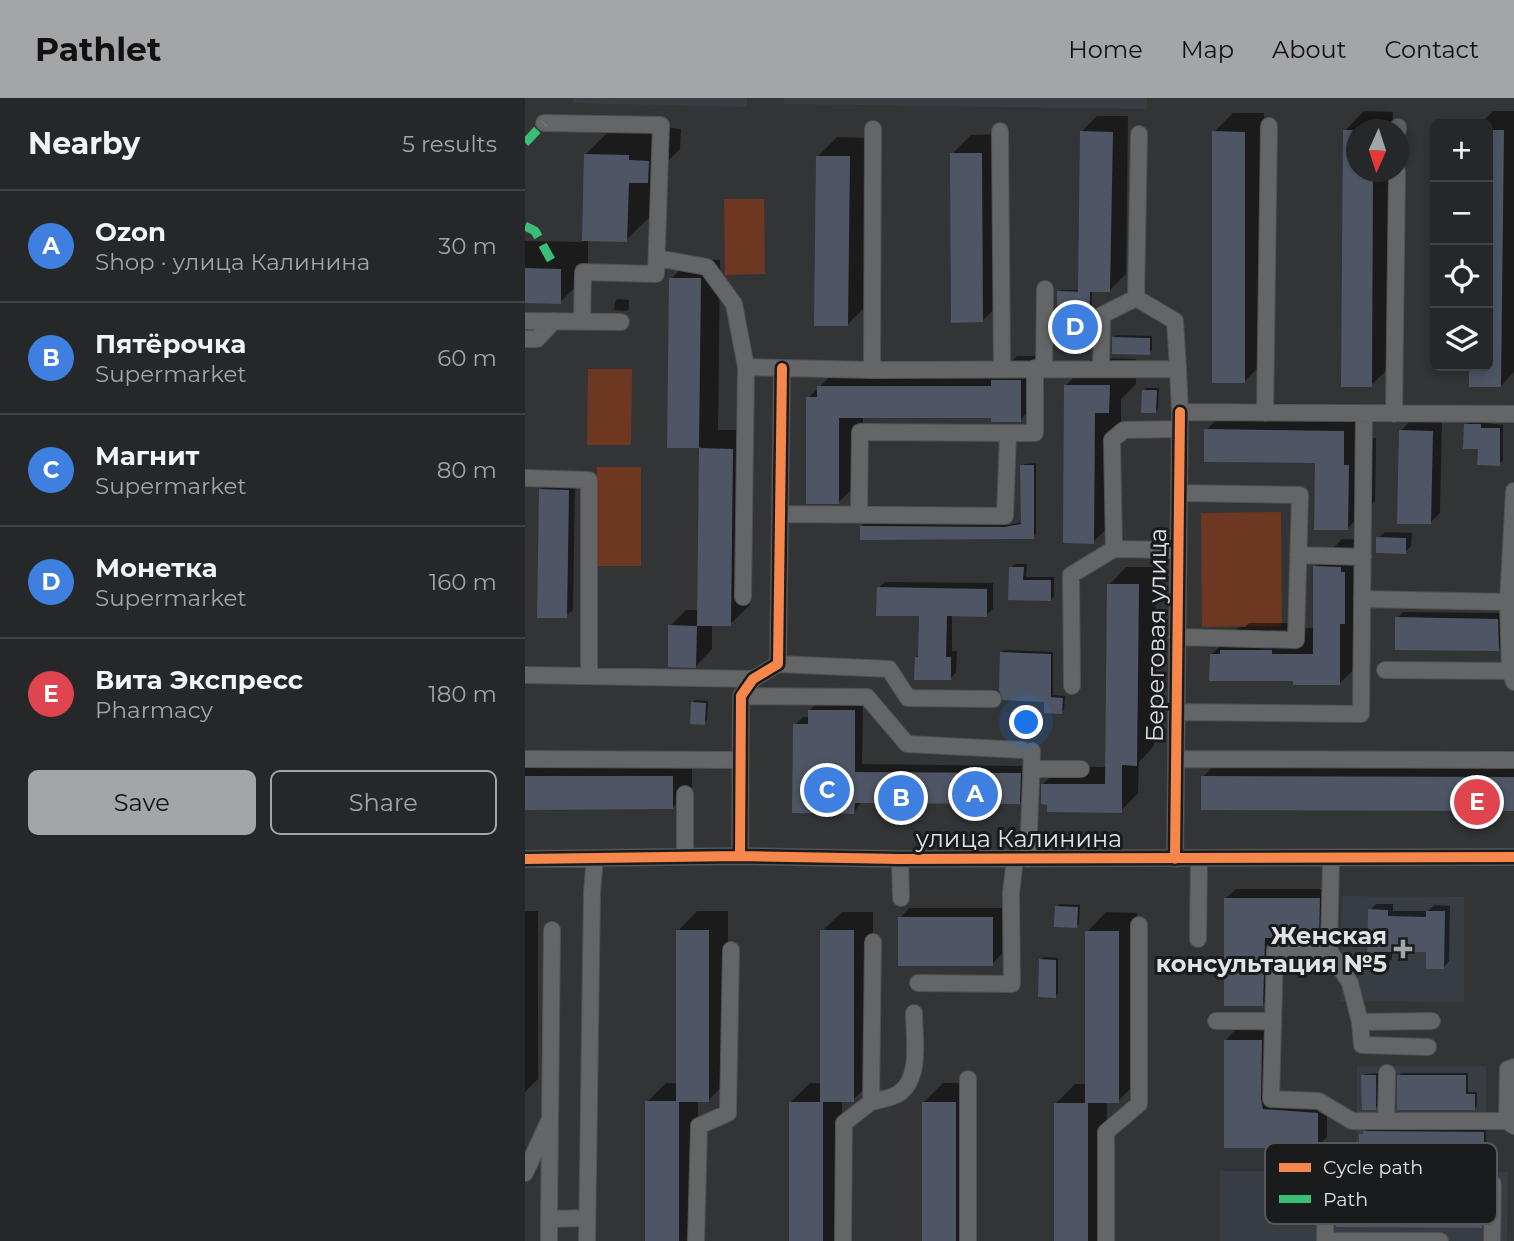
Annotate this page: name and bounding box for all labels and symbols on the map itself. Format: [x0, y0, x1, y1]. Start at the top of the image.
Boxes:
north arrow [1346, 119, 1409, 182]
pin: D [1052, 301, 1098, 353]
street label: Береговая улица [1140, 528, 1172, 742]
your location [1009, 705, 1043, 739]
pin: C [804, 764, 850, 816]
pin: A [952, 768, 998, 820]
pin: B [878, 772, 924, 824]
pin: E [1454, 776, 1500, 828]
street label: улица Калинина [915, 824, 1122, 853]
place label: Женская консультация №5 [1156, 921, 1387, 978]
marker: Женская консультация №5 [1393, 939, 1413, 959]
legend [1265, 1143, 1497, 1224]
text: Cycle path [1323, 1156, 1423, 1179]
text: Path [1323, 1188, 1368, 1211]

